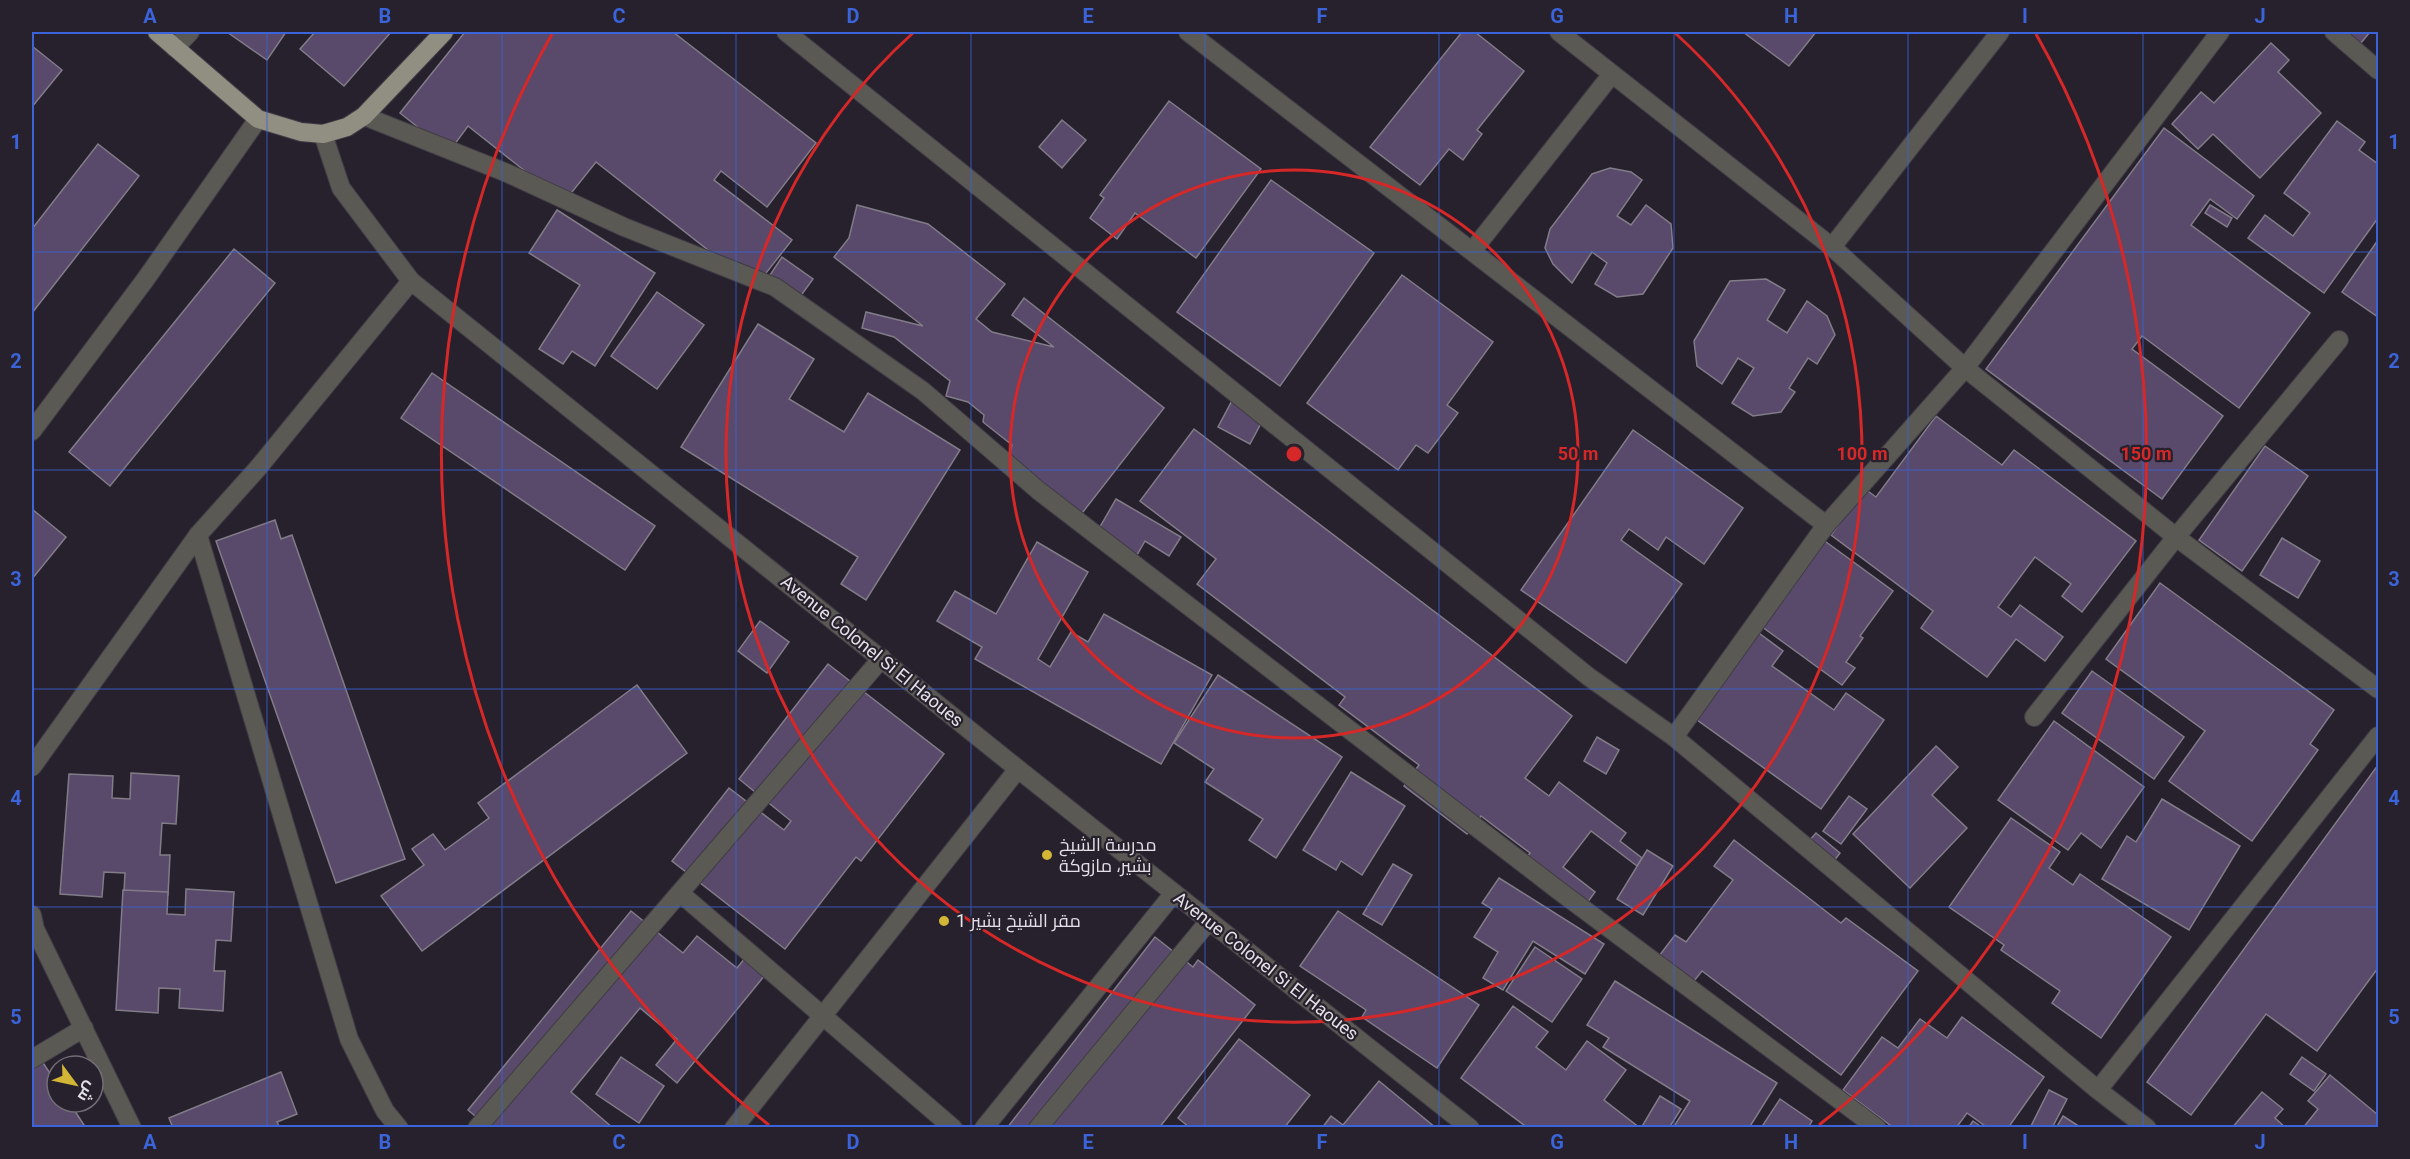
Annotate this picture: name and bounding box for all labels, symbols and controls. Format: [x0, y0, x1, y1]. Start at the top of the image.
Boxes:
text: A [143, 4, 157, 28]
text: B [379, 4, 391, 28]
text: C [612, 4, 626, 28]
text: D [847, 4, 860, 28]
text: E [1082, 4, 1094, 28]
text: F [1317, 4, 1328, 28]
text: G [1550, 4, 1564, 28]
text: H [1784, 4, 1798, 28]
text: I [2022, 4, 2028, 28]
text: J [2254, 4, 2266, 28]
text: 1 [10, 130, 22, 154]
text: 1 [2388, 130, 2400, 154]
text: 2 [10, 349, 22, 373]
text: 2 [2388, 349, 2400, 373]
text: 50 m [1558, 443, 1598, 464]
text: 100 m [1836, 443, 1888, 464]
text: 150 m [2120, 443, 2172, 464]
centre of rings [1284, 444, 1304, 464]
text: 3 [10, 567, 22, 591]
text: 3 [2388, 567, 2400, 591]
street label: Avenue Colonel Si El Haoues [777, 571, 968, 731]
text: 4 [10, 786, 22, 810]
text: 4 [2388, 786, 2400, 810]
place label: مدرسة الشيخ بشير، مازوكة [1059, 834, 1157, 877]
marker: مدرسة الشيخ بشير، مازوكة [1040, 848, 1054, 862]
street label: Avenue Colonel Si El Haoues [1170, 887, 1363, 1044]
place label: مقر الشيخ بشير 1 [956, 910, 1081, 933]
marker: مقر الشيخ بشير 1 [937, 914, 951, 928]
text: 5 [10, 1005, 22, 1029]
text: 5 [2388, 1005, 2400, 1029]
north arrow [45, 1054, 105, 1114]
text: ش [74, 1078, 101, 1106]
text: A [143, 1130, 157, 1154]
text: B [379, 1130, 391, 1154]
text: C [612, 1130, 626, 1154]
text: D [847, 1130, 860, 1154]
text: E [1082, 1130, 1094, 1154]
text: F [1317, 1130, 1328, 1154]
text: G [1550, 1130, 1564, 1154]
text: H [1784, 1130, 1798, 1154]
text: I [2022, 1130, 2028, 1154]
text: J [2254, 1130, 2266, 1154]

